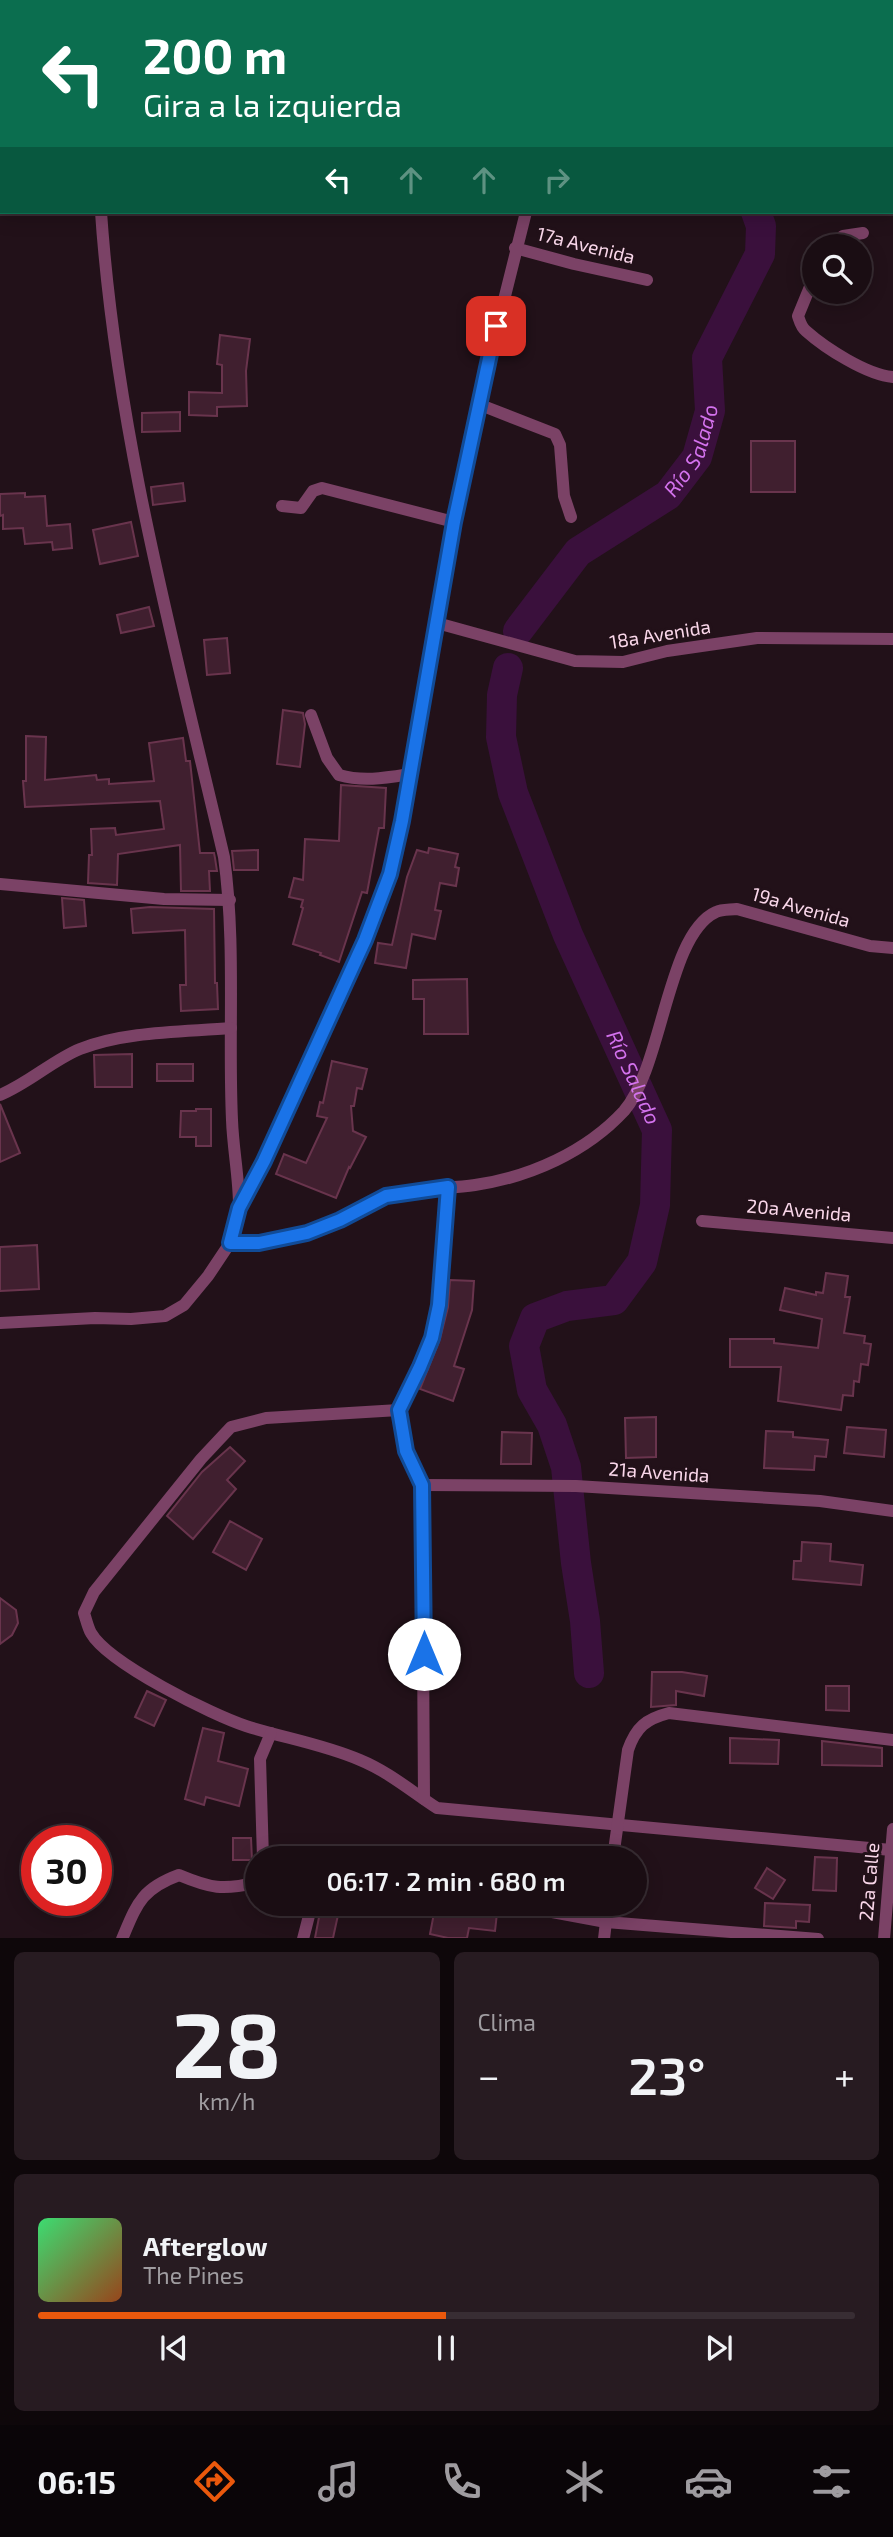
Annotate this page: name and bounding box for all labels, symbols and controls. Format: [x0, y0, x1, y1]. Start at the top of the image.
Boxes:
text: 200 m [143, 25, 287, 84]
icon: left [28, 28, 119, 119]
text: Gira a la izquierda [143, 85, 402, 123]
icon: left [319, 161, 357, 199]
icon: ahead [392, 161, 430, 199]
icon: ahead [465, 161, 503, 199]
icon: right [538, 161, 576, 199]
street label: 17a Avenida [535, 221, 638, 268]
map controls [802, 234, 872, 304]
button: search [802, 234, 872, 304]
pin [466, 296, 526, 356]
icon: arrive [477, 307, 515, 345]
water label: Río Salado [657, 404, 721, 501]
street label: 18a Avenida [608, 614, 712, 653]
street label: 19a Avenida [749, 882, 853, 932]
water label: Río Salado [602, 1026, 667, 1128]
street label: 20a Avenida [746, 1193, 852, 1226]
street label: 21a Avenida [608, 1457, 710, 1487]
position arrow [387, 1617, 461, 1691]
speed limit sign: 30 [21, 1825, 112, 1916]
street label: 22a Calle [854, 1842, 883, 1922]
text: 06:17 · 2 min · 680 m [326, 1865, 566, 1896]
text: 28 [172, 1987, 282, 2096]
text: Clima [478, 2008, 536, 2036]
text: 23° [628, 2043, 706, 2105]
text: − [478, 2052, 500, 2098]
text: + [834, 2052, 855, 2098]
text: km/h [198, 2087, 255, 2115]
text: Afterglow [143, 2230, 268, 2261]
text: The Pines [143, 2261, 244, 2289]
icon: previous [155, 2329, 193, 2367]
icon: pause [427, 2329, 465, 2367]
icon: next [700, 2329, 738, 2367]
icon: directions [190, 2457, 239, 2506]
icon: music [314, 2457, 363, 2506]
icon: phone [437, 2457, 486, 2506]
icon: climate [560, 2457, 609, 2506]
icon: car [684, 2457, 733, 2506]
icon: filters [807, 2457, 856, 2506]
text: 06:15 [37, 2462, 116, 2500]

